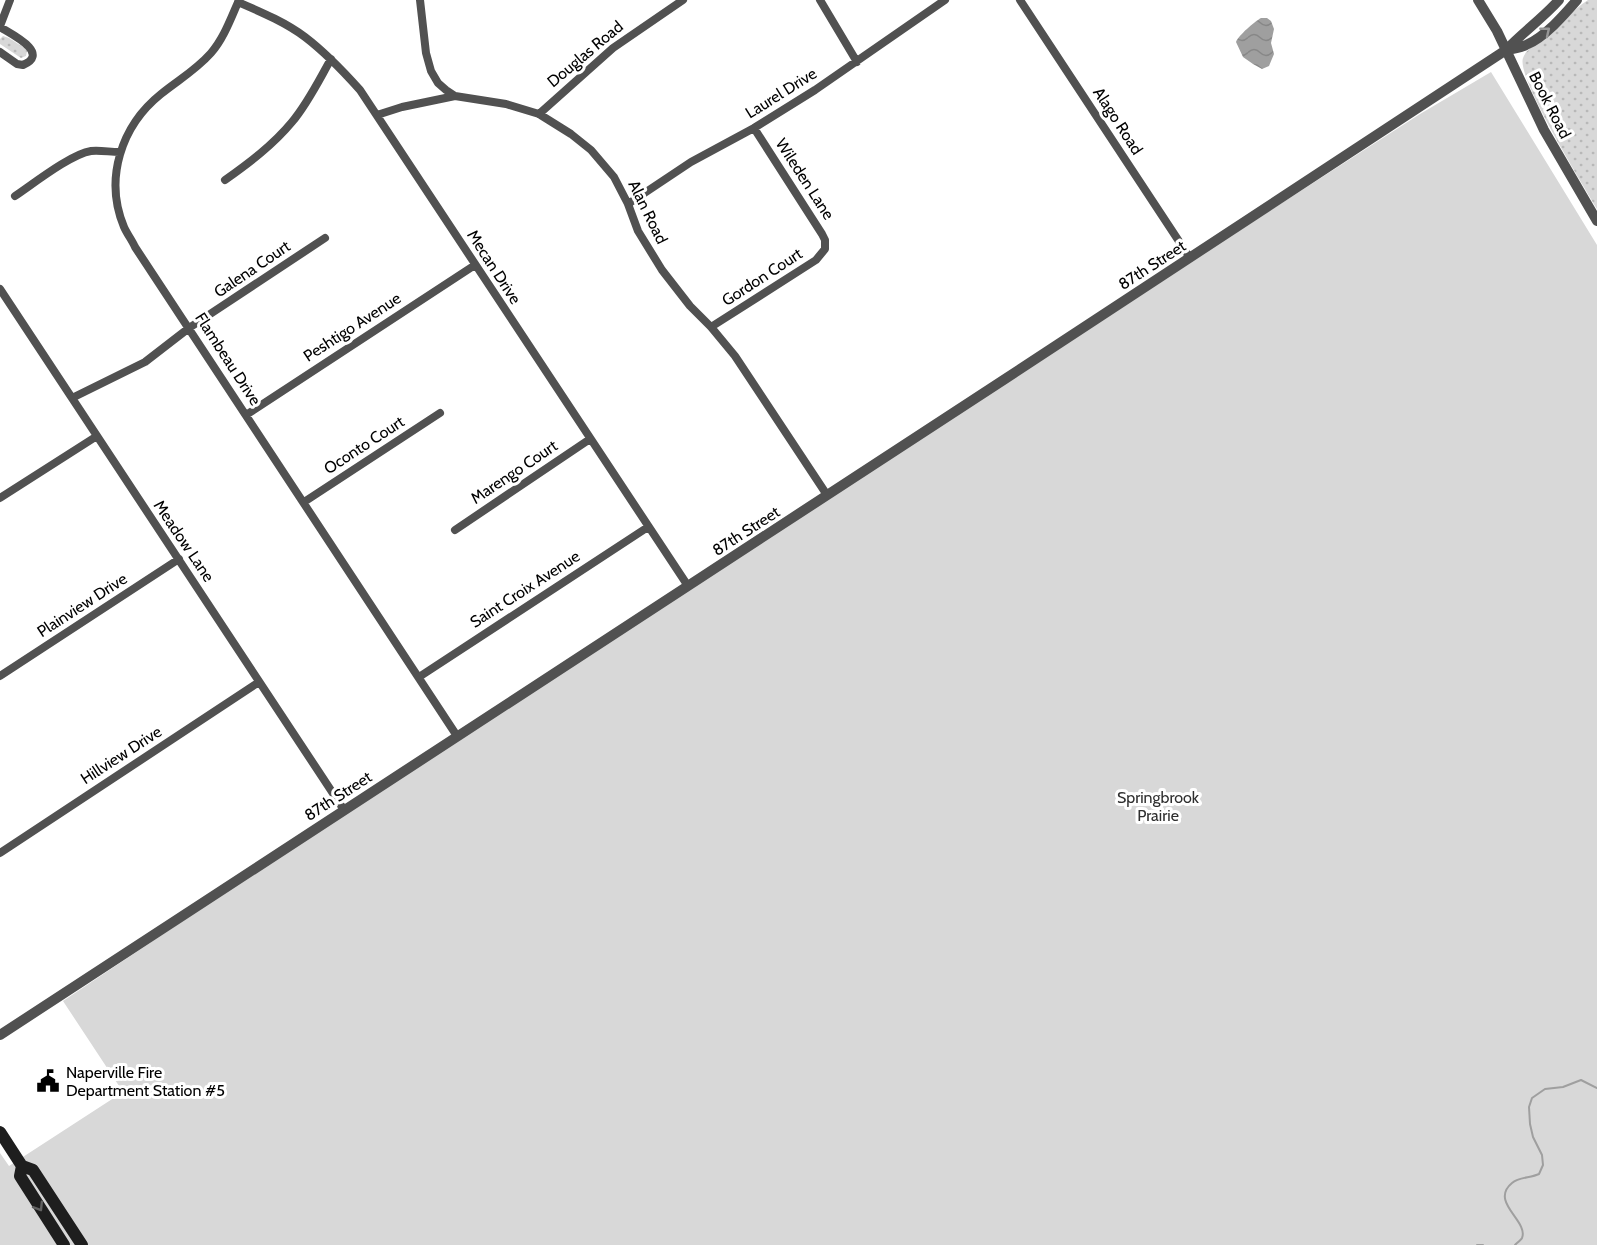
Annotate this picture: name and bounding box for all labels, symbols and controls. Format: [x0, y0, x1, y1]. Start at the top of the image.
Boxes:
street label: Douglas Road [543, 17, 627, 91]
one-way arrow [1539, 28, 1550, 39]
street label: Laurel Drive [742, 64, 820, 122]
street label: Book Road [1525, 68, 1575, 142]
street label: Alago Road [1089, 84, 1147, 158]
street label: Wileden Lane [772, 135, 838, 223]
street label: Alan Road [624, 177, 672, 247]
street label: Mecan Drive [463, 226, 525, 308]
street label: Galena Court [210, 236, 294, 301]
street label: 87th Street [1115, 236, 1190, 294]
street label: Gordon Court [718, 244, 806, 310]
street label: Peshtigo Avenue [300, 288, 404, 366]
street label: Flambeau Drive [191, 309, 265, 409]
street label: Oconto Court [320, 412, 408, 478]
street label: Marengo Court [467, 436, 561, 508]
street label: Meadow Lane [150, 497, 218, 585]
street label: 87th Street [709, 502, 784, 560]
street label: Saint Croix Avenue [467, 546, 583, 632]
street label: Plainview Drive [34, 569, 130, 641]
street label: Hillview Drive [77, 722, 165, 788]
street label: 87th Street [301, 767, 376, 825]
park label: Springbrook Prairie [1117, 788, 1200, 825]
place label: Naperville Fire Department Station #5 [66, 1063, 225, 1100]
public building icon: Naperville Fire Department Station #5 [35, 1068, 61, 1094]
one-way arrow [32, 1201, 44, 1211]

